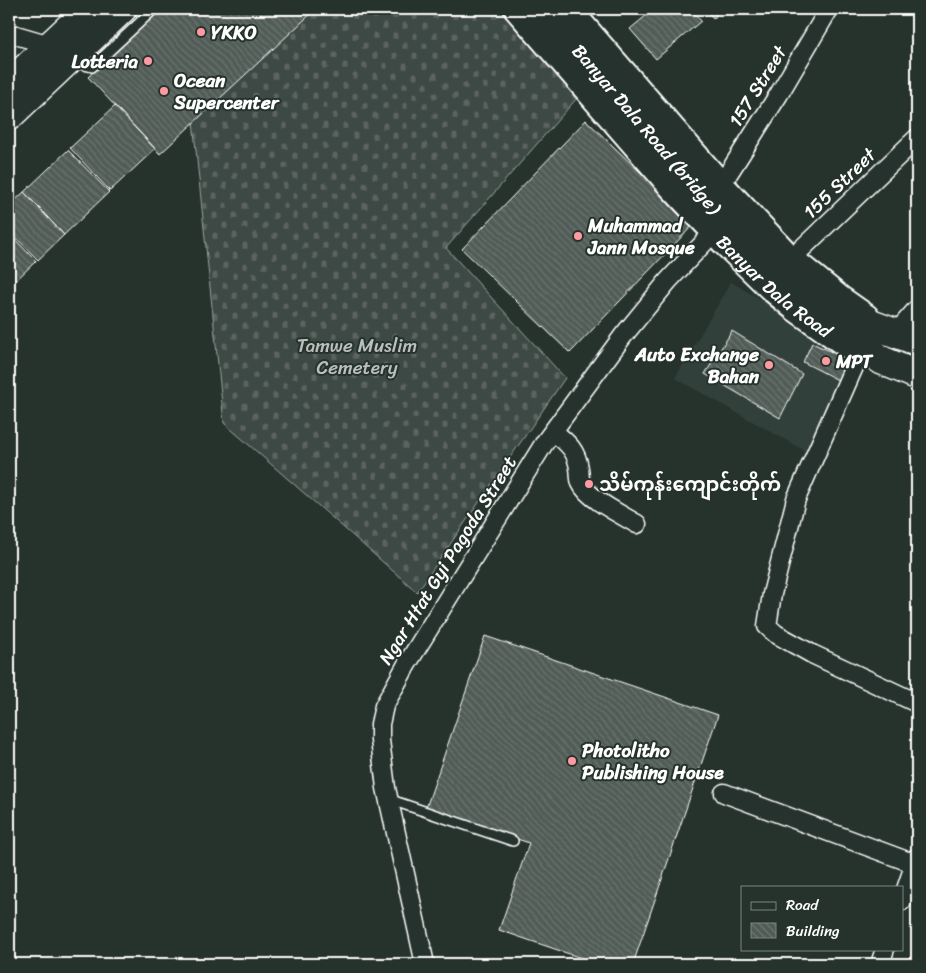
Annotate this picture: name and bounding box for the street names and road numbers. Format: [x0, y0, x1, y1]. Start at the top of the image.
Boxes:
street label: Banyar Dala Road (bridge) [564, 36, 731, 223]
street label: 157 Street [719, 38, 796, 133]
street label: 155 Street [795, 139, 885, 227]
street label: Banyar Dala Road [708, 227, 840, 347]
street label: Ngar Htat Gyi Pagoda Street [369, 449, 525, 671]

